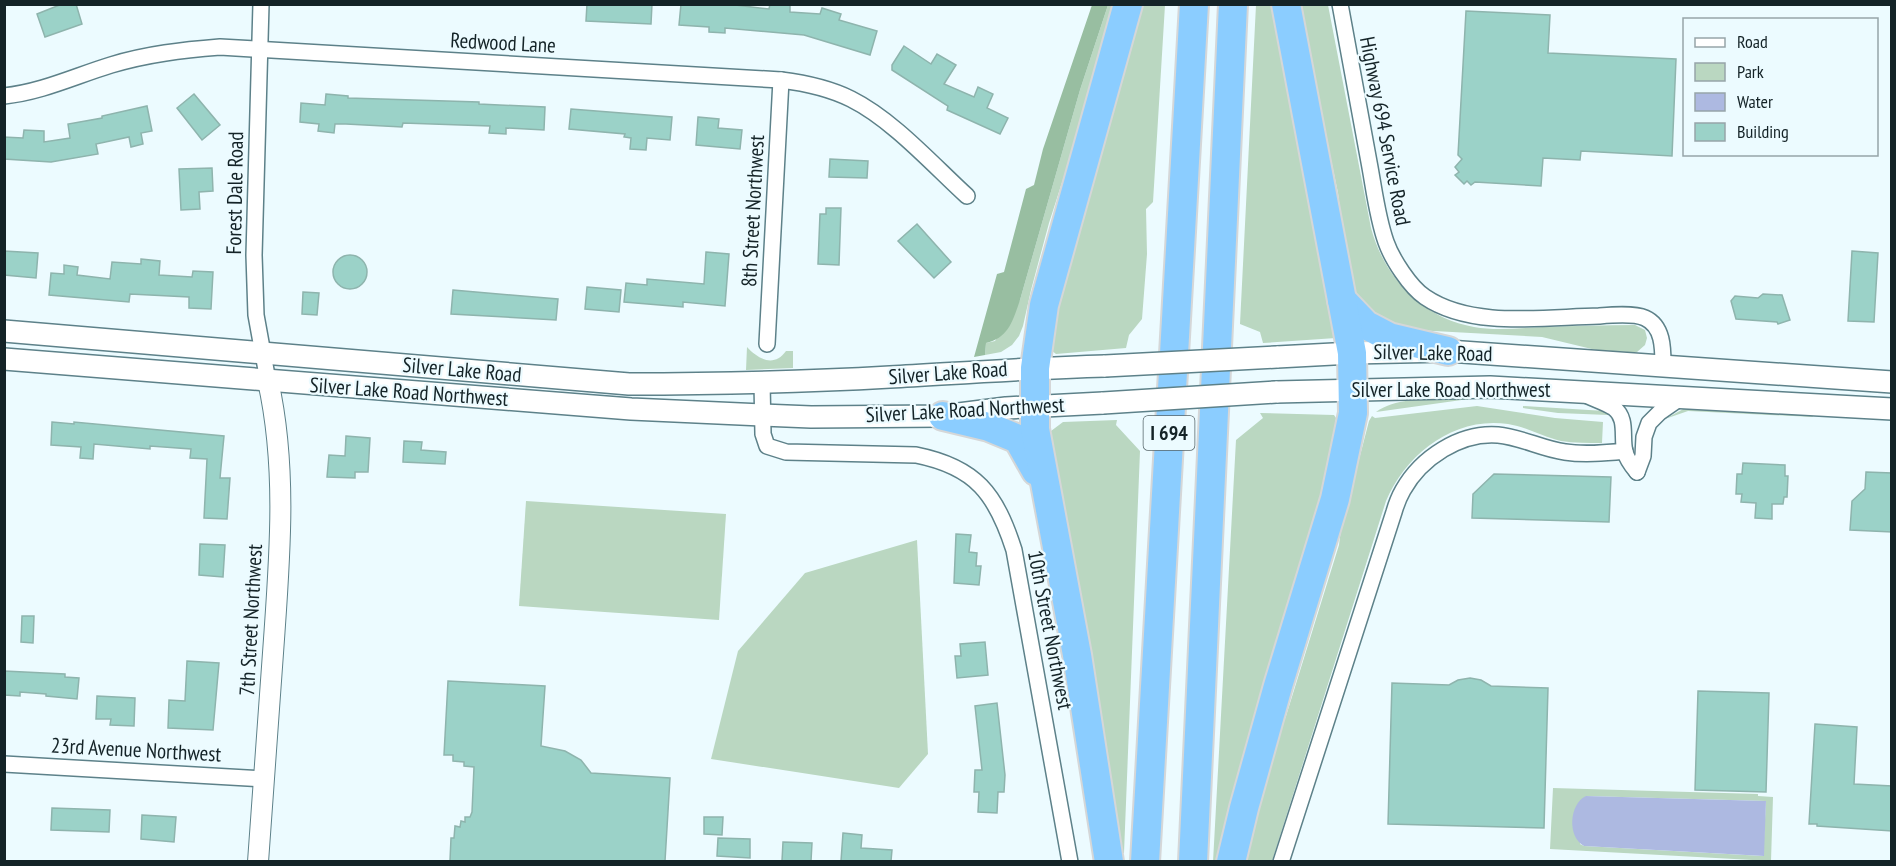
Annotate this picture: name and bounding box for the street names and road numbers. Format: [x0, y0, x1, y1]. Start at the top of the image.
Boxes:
street label: Redwood Lane [450, 26, 556, 59]
street label: Highway 694 Service Road [1354, 34, 1417, 228]
street label: Forest Dale Road [220, 131, 249, 255]
street label: 8th Street Northwest [735, 134, 770, 288]
street label: Silver Lake Road [1373, 338, 1493, 367]
street label: Silver Lake Road [401, 351, 523, 388]
street label: Silver Lake Road [888, 355, 1008, 390]
street label: Silver Lake Road Northwest [309, 371, 509, 412]
street label: Silver Lake Road Northwest [1351, 376, 1551, 403]
street label: Silver Lake Road Northwest [865, 391, 1065, 428]
road number: I 694 [1144, 416, 1194, 450]
street label: 7th Street Northwest [233, 543, 268, 697]
street label: 10th Street Northwest [1022, 548, 1079, 712]
street label: 23rd Avenue Northwest [50, 732, 222, 767]

